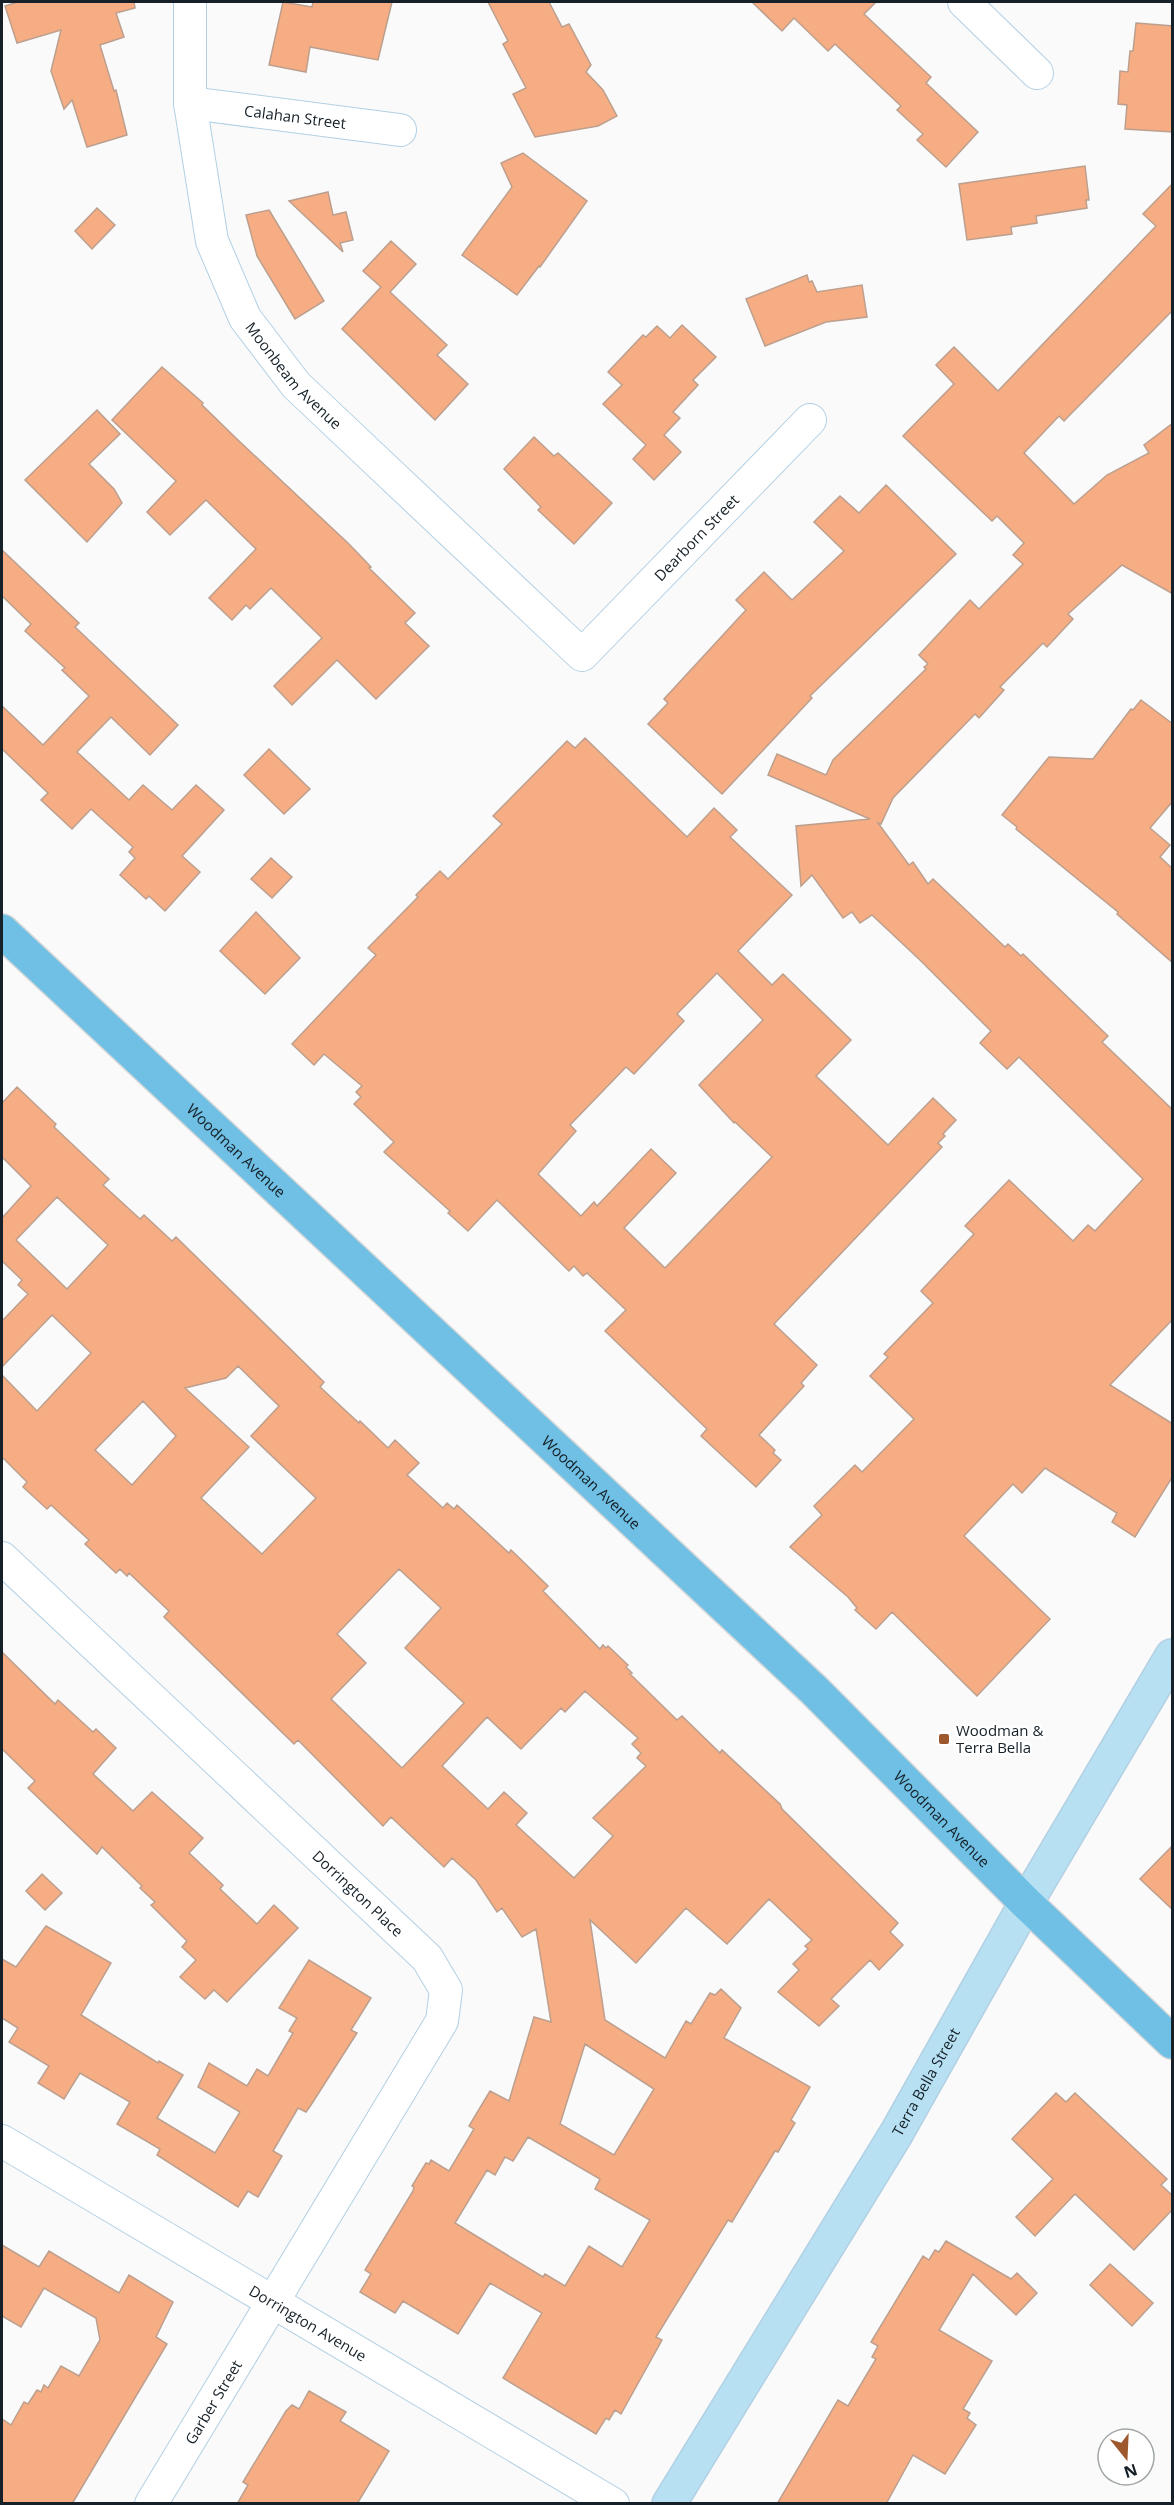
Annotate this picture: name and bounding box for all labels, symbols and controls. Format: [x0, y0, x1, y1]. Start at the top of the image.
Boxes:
street label: Calahan Street [243, 100, 347, 133]
street label: Moonbeam Avenue [241, 318, 346, 433]
street label: Dearborn Street [650, 490, 743, 585]
street label: Woodman Avenue [183, 1099, 290, 1201]
street label: Woodman Avenue [538, 1431, 645, 1533]
place label: Woodman & Terra Bella [956, 1720, 1043, 1757]
marker: Woodman & Terra Bella [937, 1732, 951, 1746]
street label: Woodman Avenue [890, 1766, 995, 1871]
street label: Dorrington Place [308, 1846, 408, 1941]
street label: Terra Bella Street [887, 2024, 964, 2139]
street label: Dorrington Avenue [246, 2280, 370, 2365]
street label: Garber Street [180, 2356, 246, 2448]
north arrow [1096, 2427, 1156, 2487]
text: N [1121, 2459, 1140, 2484]

